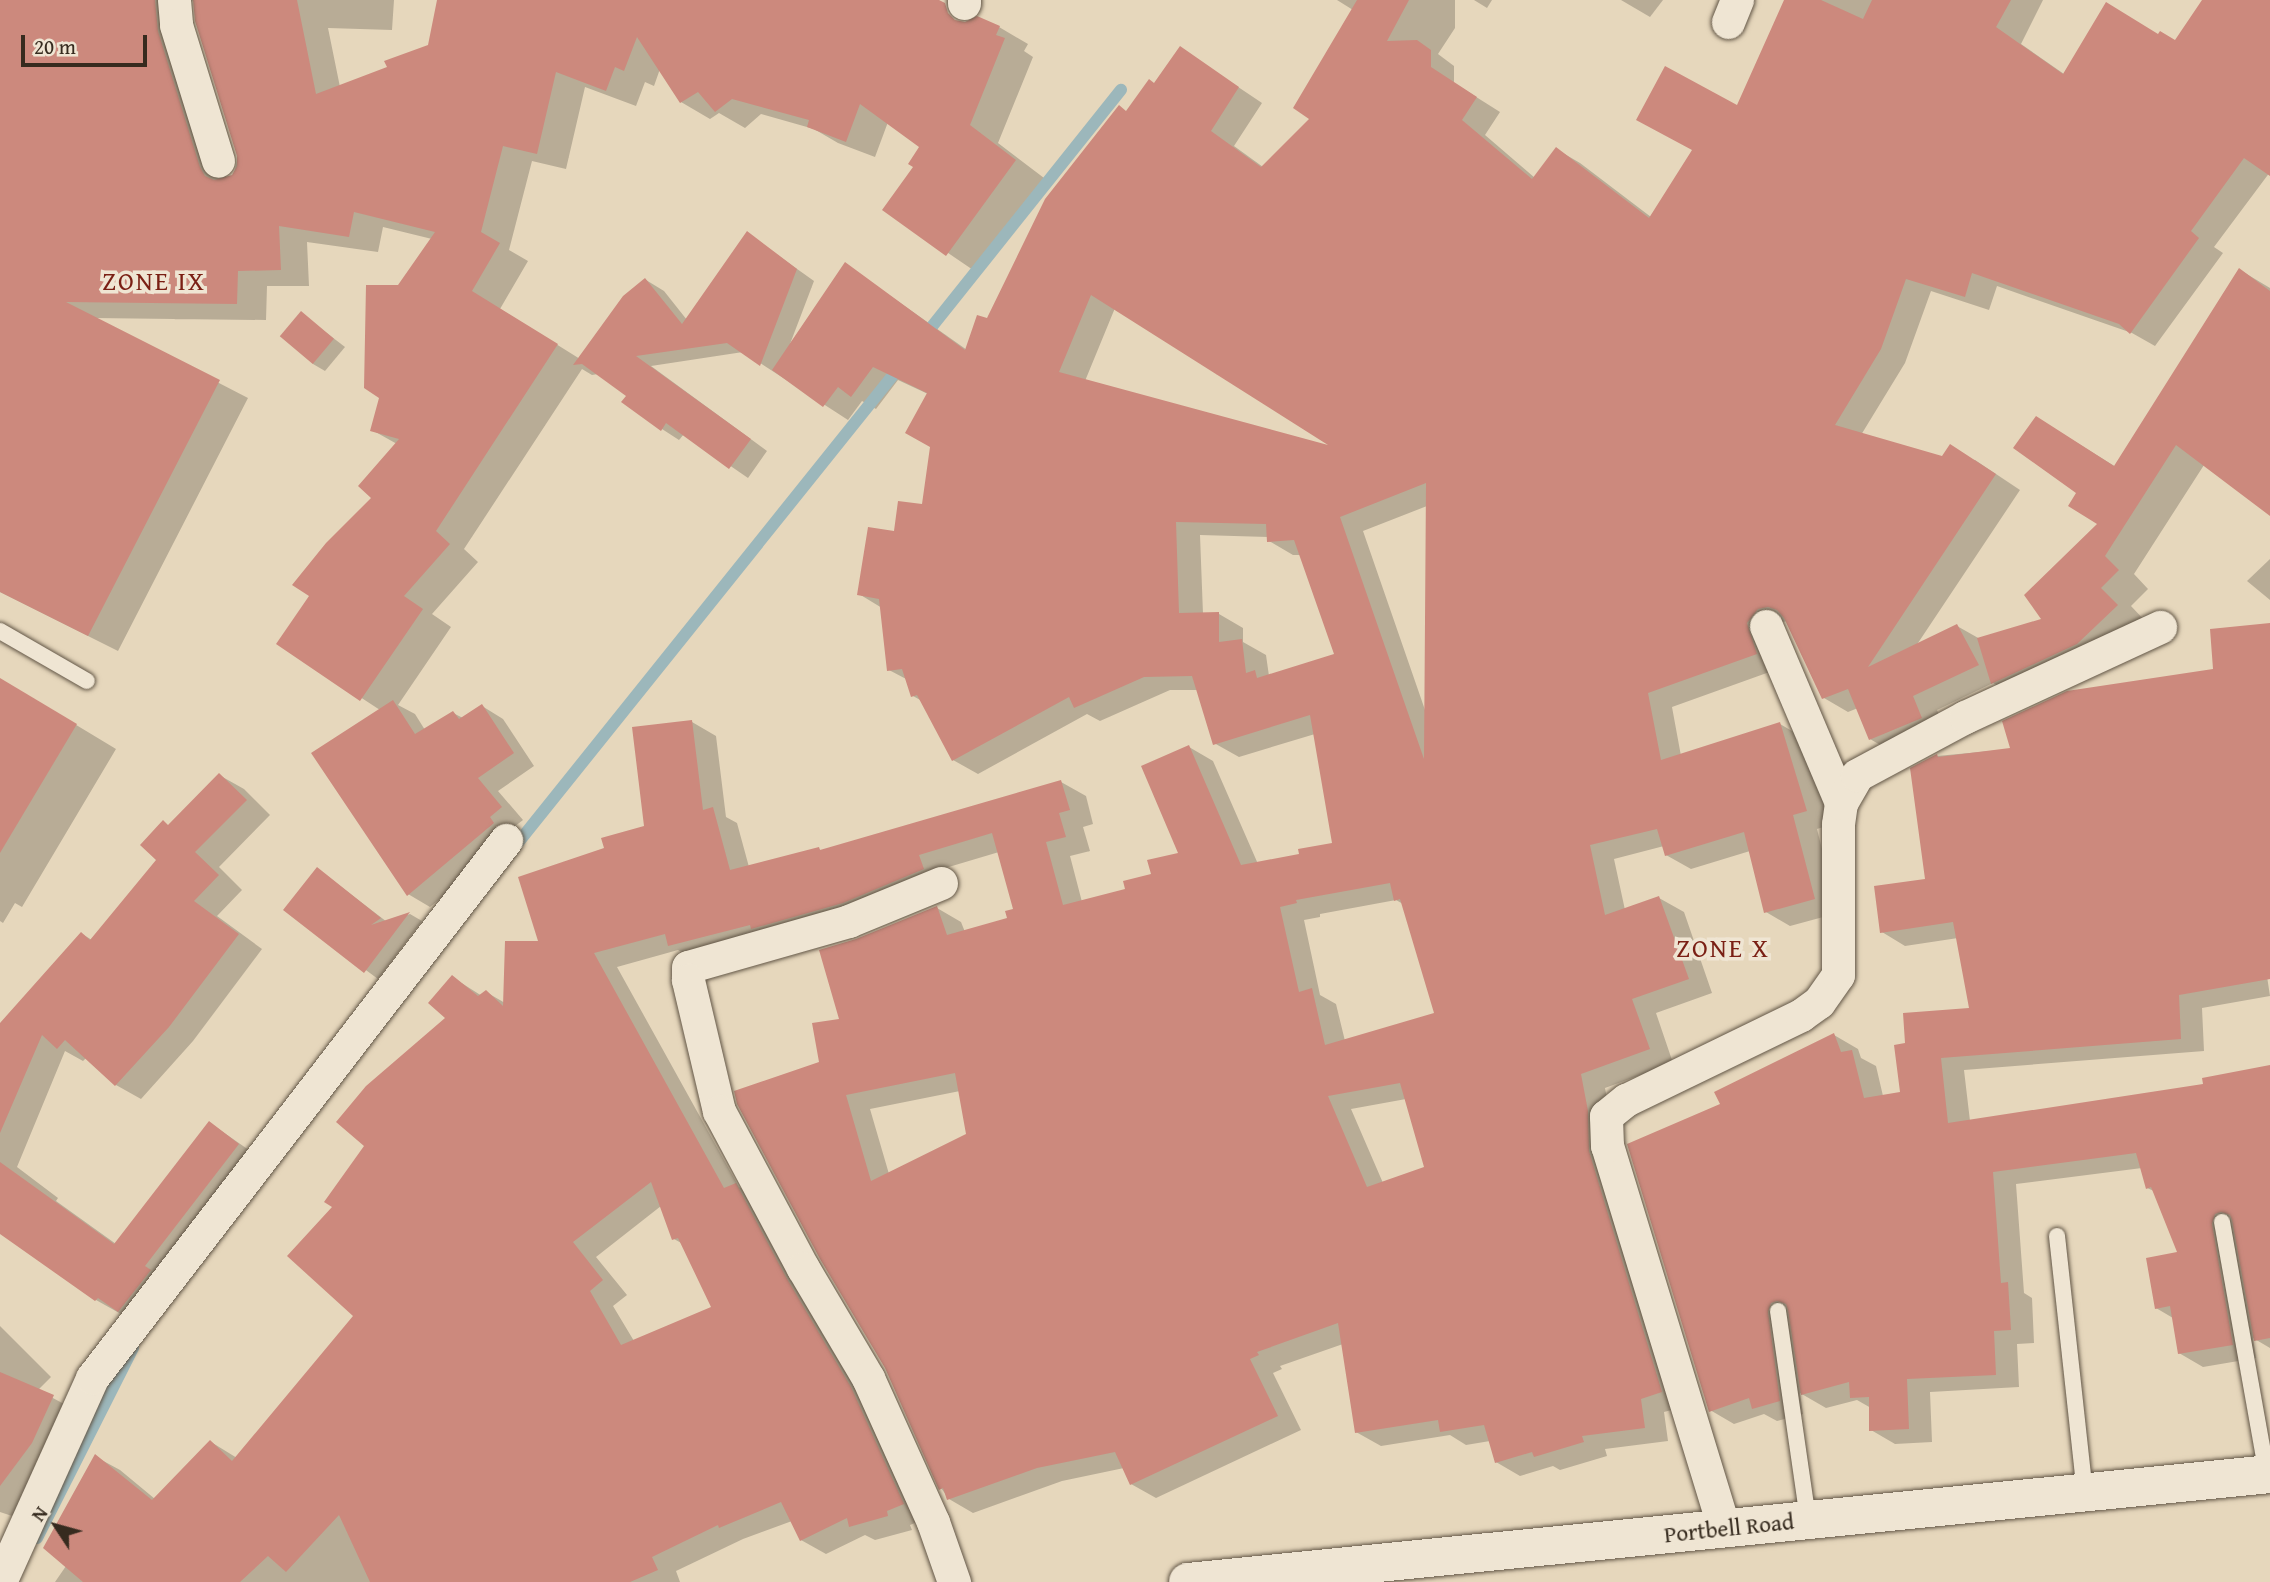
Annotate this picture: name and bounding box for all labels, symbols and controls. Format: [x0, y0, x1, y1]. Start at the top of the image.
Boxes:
scale bar [24, 21, 150, 65]
text: 20 m [34, 31, 76, 62]
district label: ZONE IX [103, 265, 205, 297]
district label: ZONE X [1677, 932, 1769, 964]
north arrow [21, 1491, 91, 1561]
text: N [24, 1500, 54, 1527]
street label: Portbell Road [1663, 1507, 1795, 1549]

